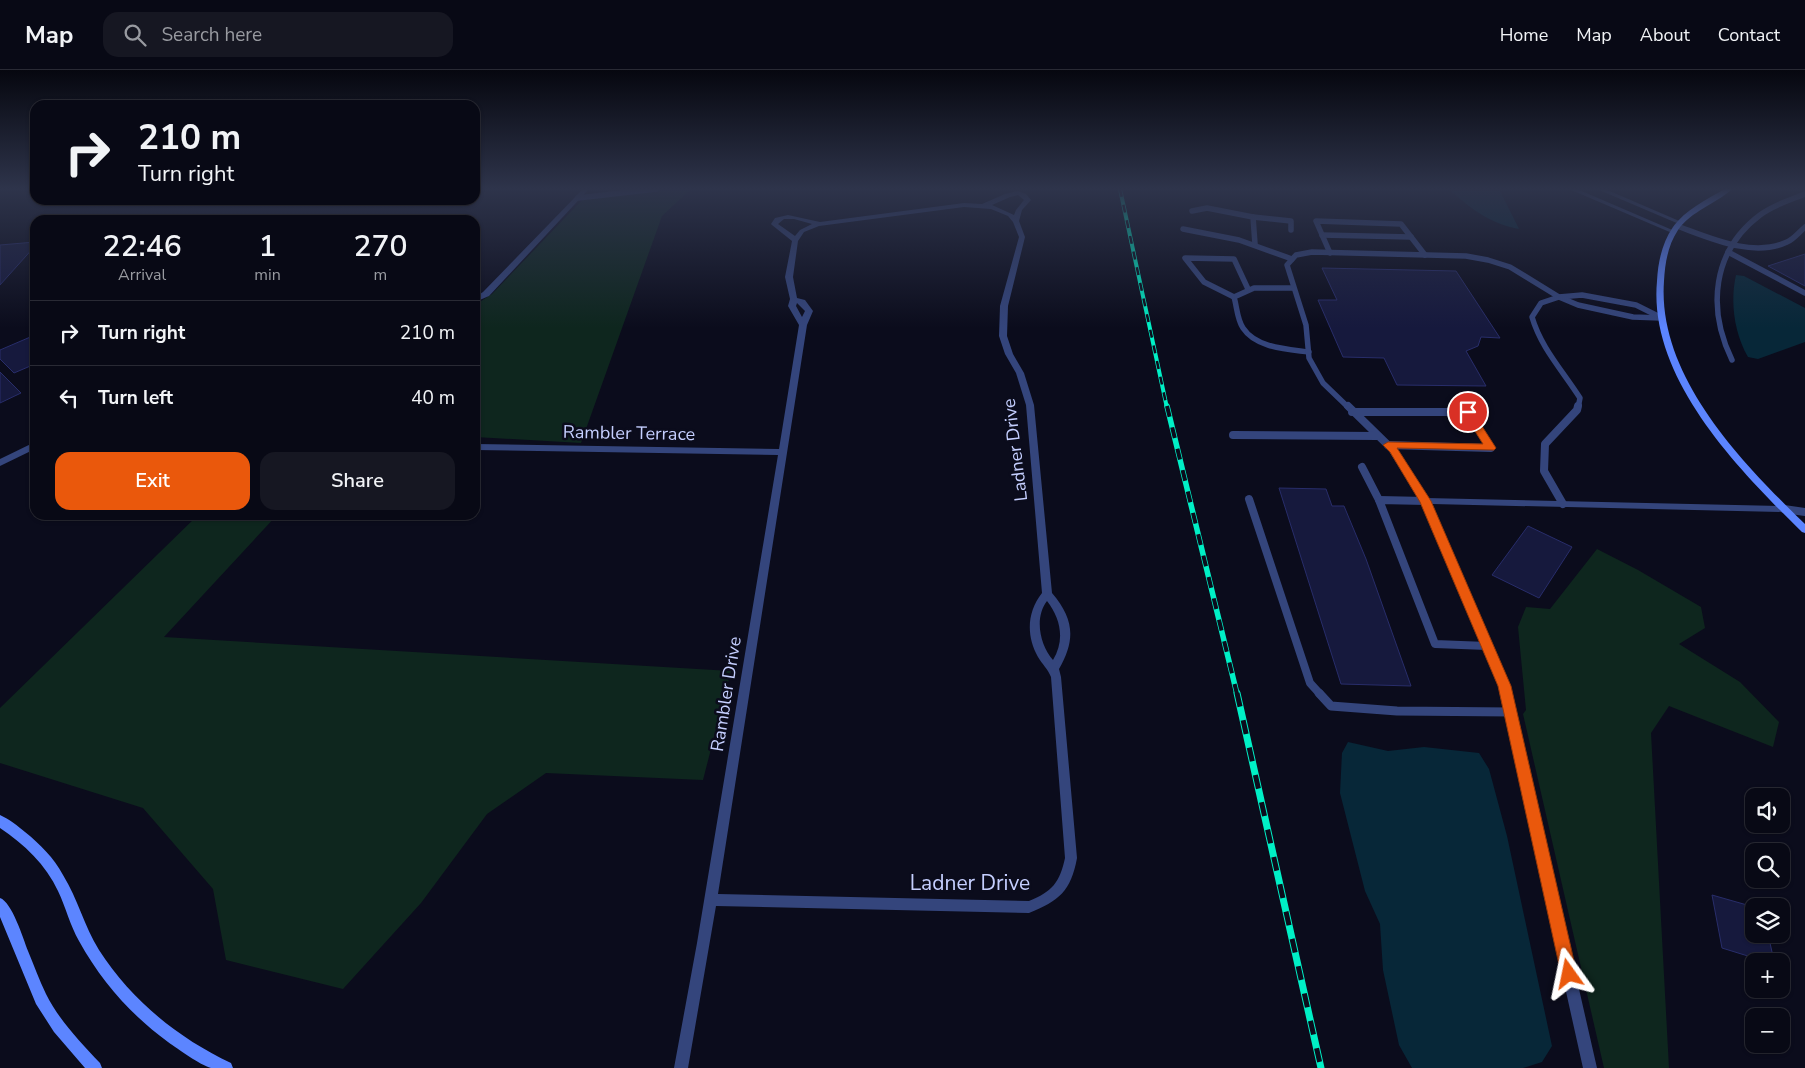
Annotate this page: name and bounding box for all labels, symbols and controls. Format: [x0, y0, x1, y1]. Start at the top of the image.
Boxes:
search box [103, 12, 453, 57]
text: Map [25, 19, 73, 51]
icon: search [121, 21, 149, 49]
text: Search here [161, 22, 262, 48]
text: Home [1500, 23, 1548, 47]
text: Map [1576, 23, 1612, 47]
text: About [1640, 23, 1690, 47]
text: Contact [1718, 23, 1780, 47]
text: 210 m [138, 114, 241, 161]
icon: right [55, 120, 120, 185]
text: Turn right [138, 159, 234, 189]
text: 22:46 [103, 226, 182, 267]
text: 1 [259, 226, 277, 267]
text: 270 [353, 226, 407, 267]
text: Arrival [118, 264, 166, 286]
text: min [254, 264, 281, 286]
text: m [374, 264, 387, 286]
icon: right [55, 319, 83, 347]
text: Turn right [98, 320, 185, 346]
text: 210 m [400, 320, 455, 346]
icon: left [55, 384, 83, 412]
text: Turn left [98, 385, 173, 411]
text: 40 m [411, 385, 455, 411]
pin [1447, 391, 1489, 433]
street label: Ladner Drive [997, 397, 1033, 503]
icon: arrive [1454, 398, 1482, 426]
street label: Rambler Terrace [563, 420, 695, 446]
button: Exit [55, 452, 250, 510]
button: Share [260, 452, 455, 510]
street label: Rambler Drive [705, 635, 747, 753]
map controls [1745, 788, 1790, 1053]
button: sound [1745, 788, 1790, 833]
button: search [1745, 843, 1790, 888]
street label: Ladner Drive [910, 869, 1030, 897]
button: layers [1745, 898, 1790, 943]
position arrow [1542, 947, 1594, 999]
button: + [1745, 953, 1790, 998]
button: − [1745, 1008, 1790, 1053]

